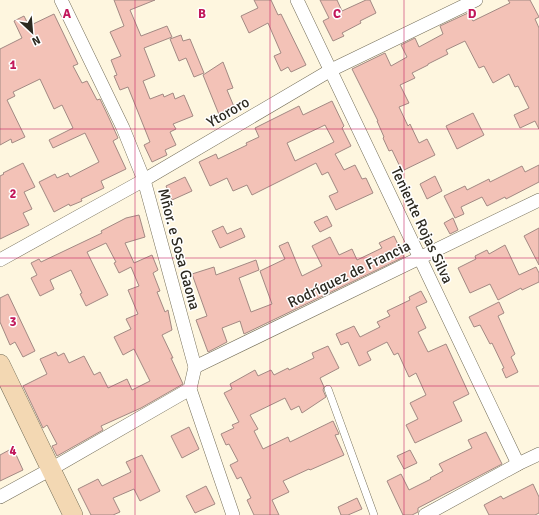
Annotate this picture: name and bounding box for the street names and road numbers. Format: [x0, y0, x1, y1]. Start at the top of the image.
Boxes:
street label: Ytororo [203, 93, 253, 131]
street label: Teniente Rojas Silva [387, 164, 457, 286]
street label: Mñor. e Sosa Gaona [154, 186, 204, 312]
street label: Rodríguez de Francia [285, 236, 413, 312]

